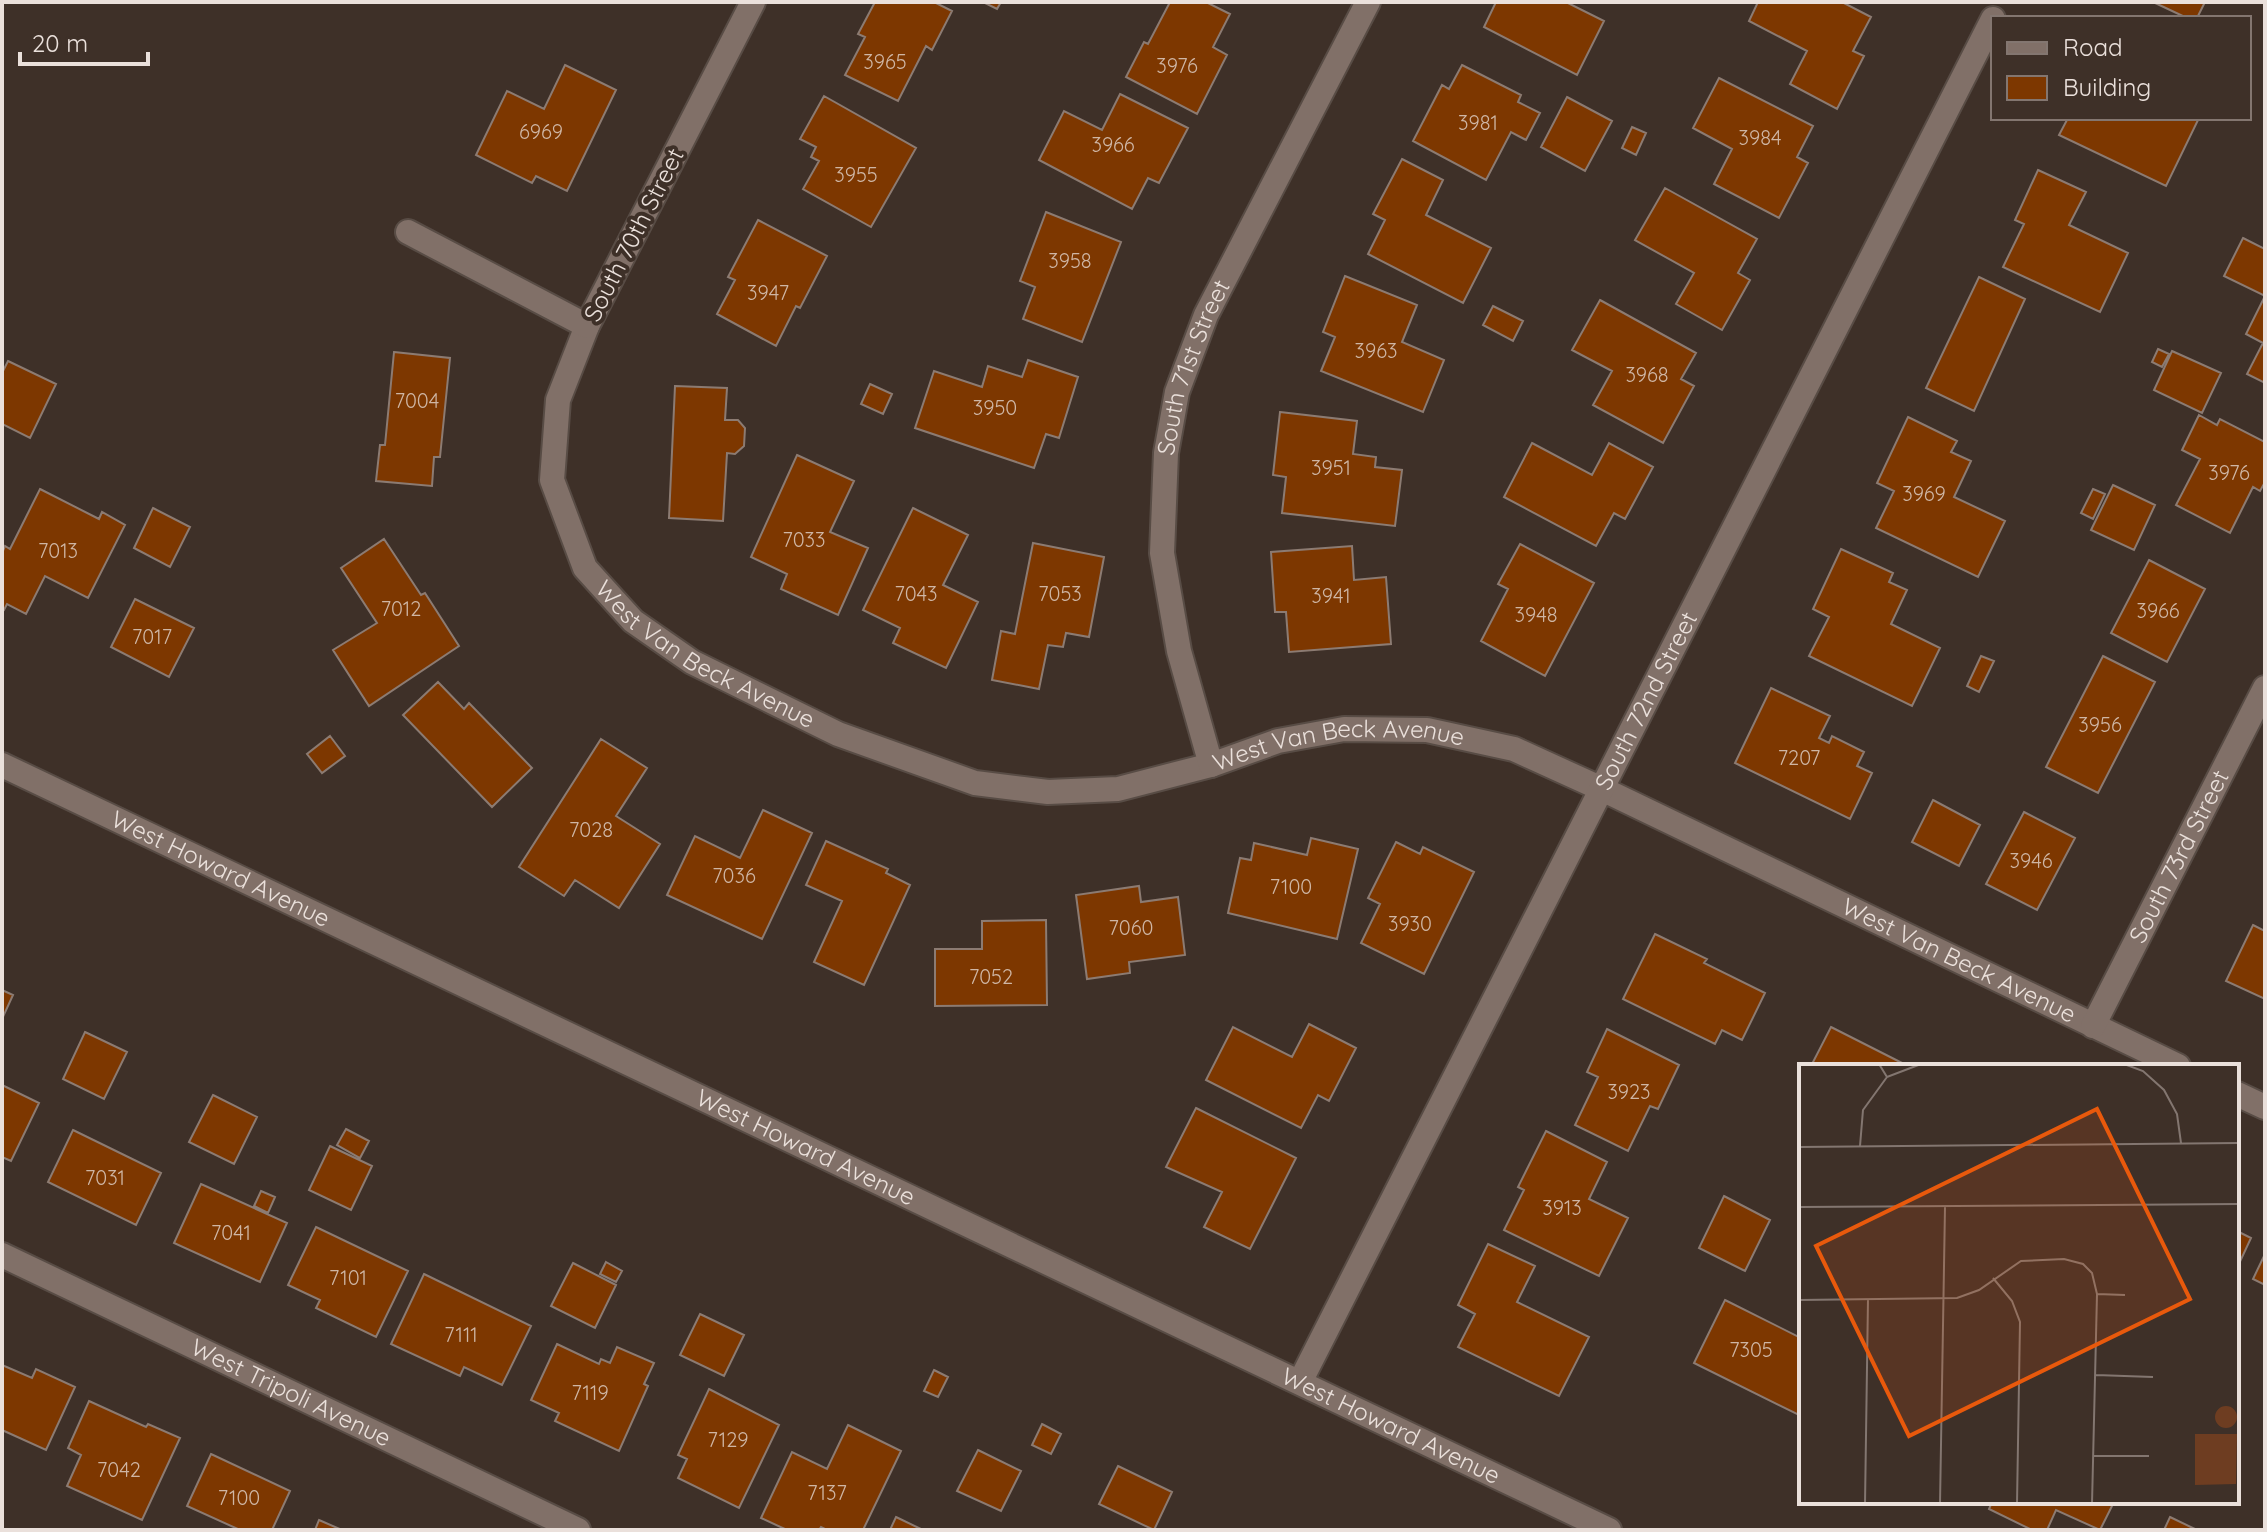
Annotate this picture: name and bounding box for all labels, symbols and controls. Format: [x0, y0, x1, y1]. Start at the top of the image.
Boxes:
scale bar [20, 16, 148, 66]
legend [1991, 16, 2251, 120]
text: 20 m [32, 28, 88, 58]
text: Road [2063, 32, 2123, 62]
house number: 3965 [863, 49, 907, 74]
house number: 3976 [1156, 53, 1198, 78]
text: Building [2063, 72, 2151, 102]
house number: 3981 [1458, 110, 1498, 135]
house number: 6969 [519, 119, 563, 144]
house number: 3984 [1739, 125, 1781, 150]
house number: 3966 [1091, 132, 1135, 157]
street label: South 70th Street [577, 143, 690, 326]
house number: 3955 [834, 162, 878, 187]
house number: 3958 [1048, 248, 1092, 273]
street label: South 71st Street [1150, 274, 1236, 457]
house number: 3947 [747, 280, 789, 305]
house number: 3963 [1355, 338, 1397, 363]
house number: 3968 [1625, 362, 1669, 387]
house number: 7004 [395, 388, 439, 413]
house number: 3950 [973, 395, 1017, 420]
house number: 3951 [1311, 455, 1351, 480]
house number: 3976 [2208, 460, 2250, 485]
house number: 3969 [1902, 481, 1946, 506]
house number: 7033 [782, 527, 826, 552]
house number: 7013 [38, 538, 78, 563]
street label: West Van Beck Avenue [590, 574, 820, 734]
house number: 7043 [894, 581, 938, 606]
house number: 7053 [1038, 581, 1082, 606]
house number: 3941 [1311, 583, 1351, 608]
house number: 7012 [381, 596, 421, 621]
house number: 3966 [2136, 598, 2180, 623]
house number: 3948 [1515, 602, 1557, 627]
street label: South 72nd Street [1588, 606, 1703, 795]
house number: 7017 [132, 624, 172, 649]
house number: 3956 [2078, 712, 2122, 737]
street label: West Van Beck Avenue [1208, 713, 1467, 777]
house number: 7207 [1778, 745, 1820, 770]
street label: South 73rd Street [2122, 765, 2235, 948]
street label: West Howard Avenue [107, 803, 335, 933]
house number: 7028 [569, 817, 613, 842]
house number: 3946 [2010, 848, 2053, 873]
house number: 7036 [712, 863, 756, 888]
house number: 7100 [1270, 874, 1312, 899]
street label: West Van Beck Avenue [1837, 891, 2081, 1029]
house number: 3930 [1388, 911, 1432, 936]
house number: 7060 [1109, 915, 1153, 940]
house number: 7052 [969, 964, 1013, 989]
inset map [1799, 1064, 2239, 1504]
house number: 3923 [1607, 1079, 1651, 1104]
street label: West Howard Avenue [692, 1082, 920, 1211]
house number: 7031 [85, 1165, 125, 1190]
house number: 3913 [1542, 1195, 1582, 1220]
house number: 7041 [211, 1220, 251, 1245]
house number: 7101 [329, 1265, 367, 1290]
house number: 7111 [444, 1322, 478, 1347]
street label: West Tripoli Avenue [186, 1331, 396, 1453]
house number: 7305 [1729, 1337, 1773, 1362]
street label: West Howard Avenue [1277, 1360, 1505, 1490]
house number: 7119 [571, 1380, 609, 1405]
house number: 7129 [708, 1427, 748, 1452]
house number: 7042 [97, 1457, 141, 1482]
house number: 7137 [807, 1480, 847, 1505]
house number: 7100 [218, 1485, 260, 1510]

